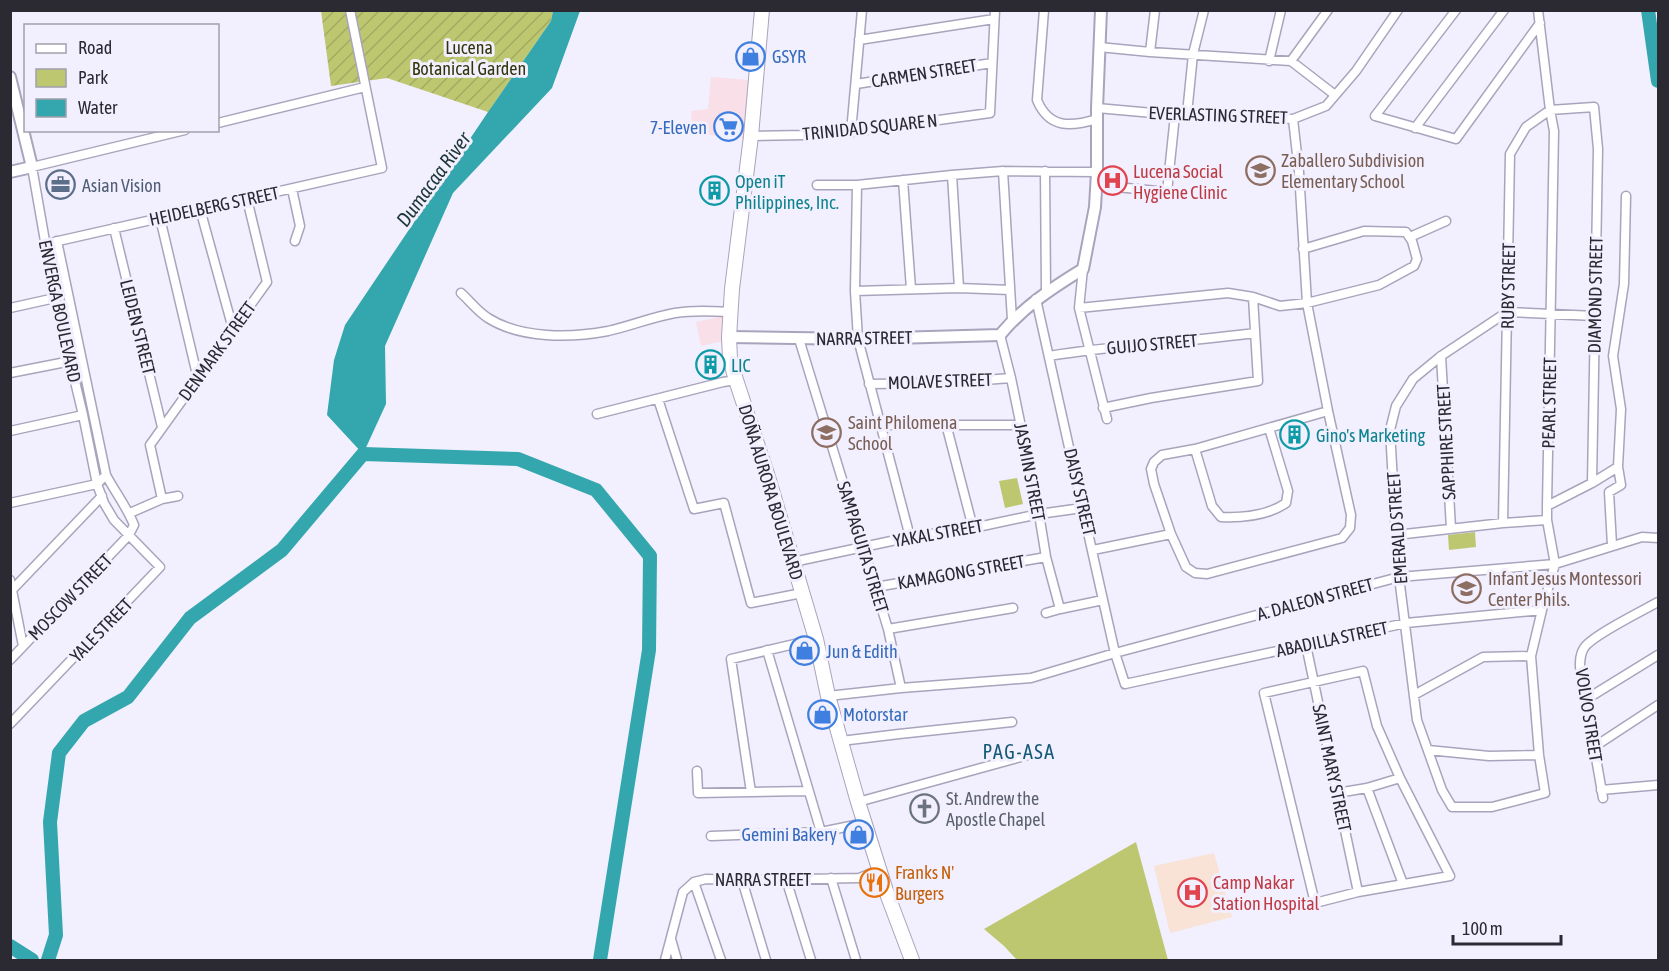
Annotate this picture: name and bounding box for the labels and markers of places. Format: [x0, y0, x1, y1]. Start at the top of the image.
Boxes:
shop icon: GSYR [735, 40, 767, 72]
place label: GSYR [772, 46, 806, 67]
supermarket icon: 7-Eleven [712, 111, 744, 143]
place label: 7-Eleven [650, 117, 707, 138]
place label: Zaballero Subdivision Elementary School [1281, 150, 1425, 192]
school or university icon: Zaballero Subdivision Elementary School [1244, 154, 1276, 186]
place label: Lucena Social Hygiene Clinic [1133, 161, 1227, 203]
hospital icon: Lucena Social Hygiene Clinic [1096, 165, 1128, 197]
office icon: Asian Vision [45, 169, 77, 201]
place label: Open iT Philippines, Inc. [735, 171, 839, 213]
place label: Asian Vision [82, 175, 162, 196]
building icon: Open iT Philippines, Inc. [698, 175, 730, 207]
building icon: LIC [694, 349, 726, 381]
place label: LIC [731, 355, 751, 376]
place label: Saint Philomena School [848, 412, 957, 454]
school or university icon: Saint Philomena School [811, 416, 843, 448]
building icon: Gino's Marketing [1279, 419, 1311, 451]
place label: Gino's Marketing [1316, 425, 1425, 446]
place label: Infant Jesus Montessori Center Phils. [1488, 568, 1642, 610]
school or university icon: Infant Jesus Montessori Center Phils. [1451, 572, 1483, 604]
shop icon: Jun & Edith [789, 635, 821, 667]
place label: Jun & Edith [826, 641, 898, 662]
shop icon: Motorstar [806, 698, 838, 730]
place label: Motorstar [843, 704, 908, 725]
place label: St. Andrew the Apostle Chapel [946, 788, 1045, 830]
church icon: St. Andrew the Apostle Chapel [909, 792, 941, 824]
shop icon: Gemini Bakery [842, 818, 874, 850]
place label: Gemini Bakery [741, 824, 837, 845]
place label: Franks N' Burgers [895, 862, 954, 904]
restaurant icon: Franks N' Burgers [858, 866, 890, 898]
place label: Camp Nakar Station Hospital [1213, 872, 1320, 914]
hospital icon: Camp Nakar Station Hospital [1176, 876, 1208, 908]

